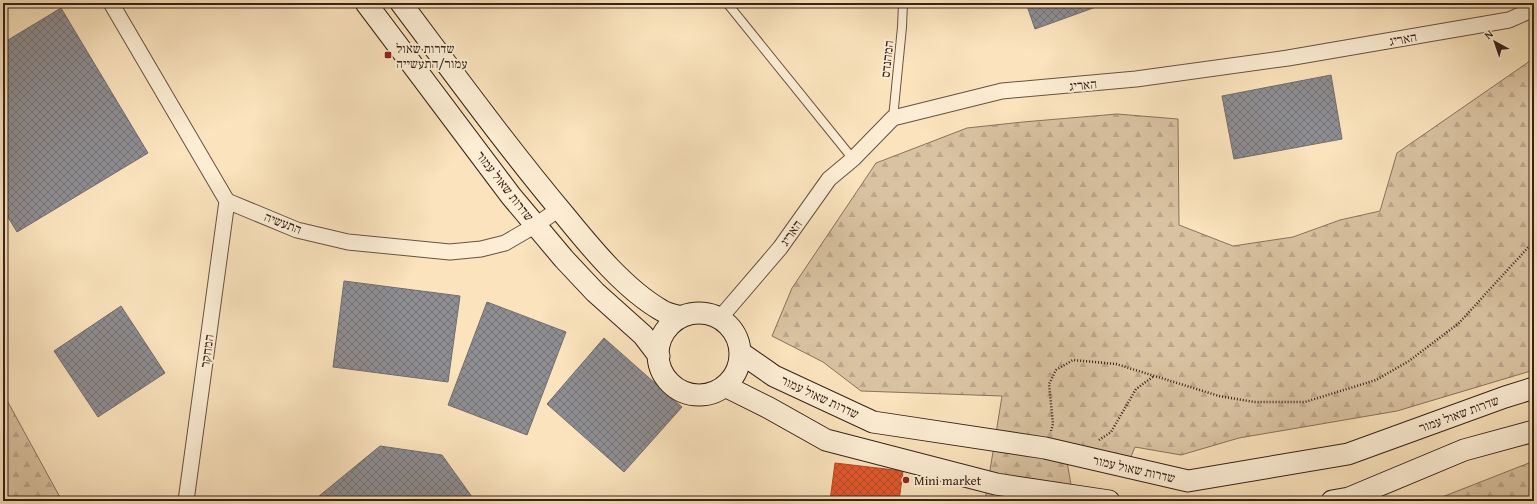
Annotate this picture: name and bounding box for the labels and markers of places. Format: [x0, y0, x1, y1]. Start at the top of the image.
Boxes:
place label: שדרות שאול עמור/התעשייה [396, 39, 467, 73]
marker: שדרות שאול עמור/התעשייה [383, 50, 393, 60]
place label: Mini market [914, 471, 982, 490]
marker: Mini market [901, 475, 911, 485]

